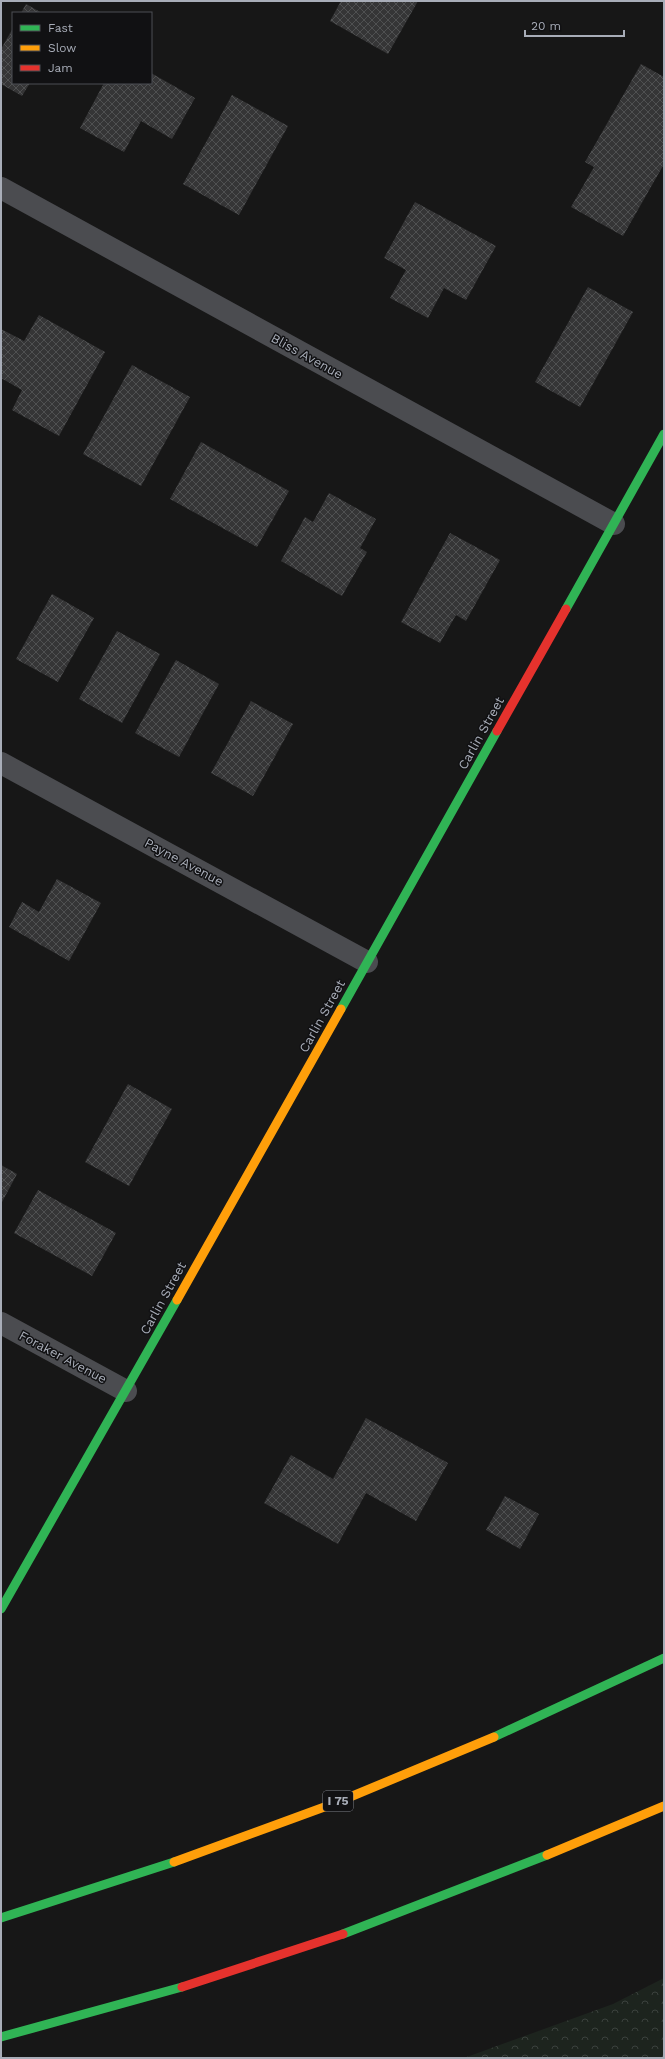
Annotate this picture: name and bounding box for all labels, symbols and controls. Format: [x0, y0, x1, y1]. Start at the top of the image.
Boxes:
legend [12, 12, 152, 84]
scale bar [525, 12, 624, 38]
text: 20 m [531, 19, 561, 33]
text: Fast [48, 21, 73, 35]
text: Slow [48, 41, 76, 55]
text: Jam [48, 61, 73, 75]
street label: Bliss Avenue [269, 330, 345, 382]
street label: Carlin Street [455, 694, 507, 772]
street label: Payne Avenue [142, 835, 226, 889]
street label: Carlin Street [296, 977, 348, 1055]
street label: Carlin Street [137, 1259, 189, 1337]
street label: Foraker Avenue [17, 1328, 109, 1386]
road number: I 75 [323, 1791, 353, 1811]

